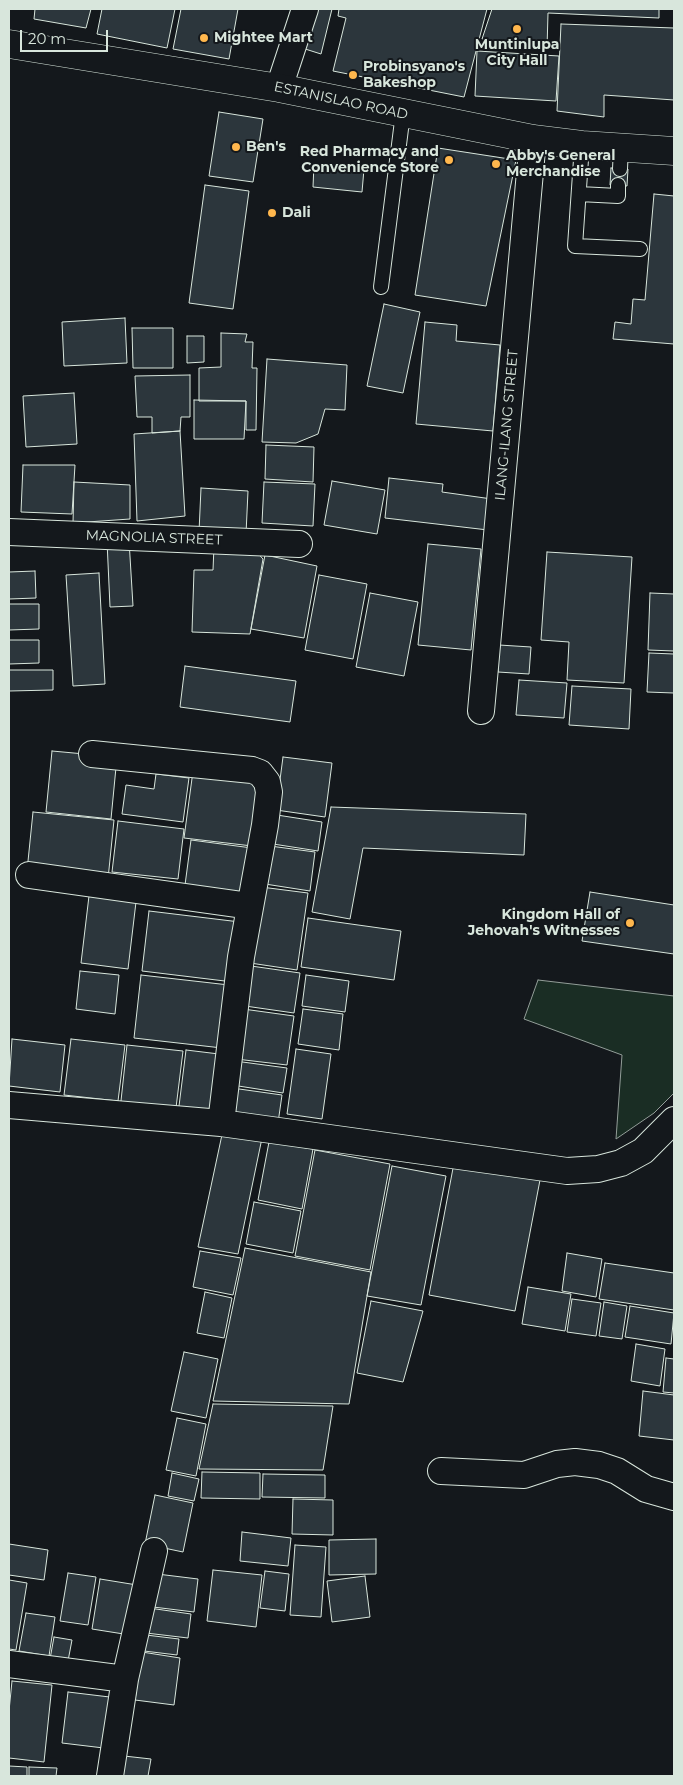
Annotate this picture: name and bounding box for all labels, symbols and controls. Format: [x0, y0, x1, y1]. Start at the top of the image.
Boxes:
scale bar [22, 20, 110, 52]
marker: Muntinlupa City Hall [511, 23, 523, 35]
text: 20 m [28, 29, 66, 48]
place label: Mightee Mart [214, 30, 313, 46]
marker: Mightee Mart [198, 32, 210, 44]
place label: Muntinlupa City Hall [475, 37, 559, 70]
place label: Probinsyano's Bakeshop [363, 59, 465, 92]
marker: Probinsyano's Bakeshop [347, 69, 359, 81]
street label: ESTANISLAO ROAD [272, 79, 410, 123]
place label: Ben's [246, 139, 286, 155]
marker: Ben's [230, 141, 242, 153]
place label: Red Pharmacy and Convenience Store [300, 144, 439, 176]
place label: Abby's General Merchandise [506, 148, 615, 180]
marker: Red Pharmacy and Convenience Store [443, 154, 455, 166]
marker: Abby's General Merchandise [490, 158, 502, 170]
place label: Dali [282, 205, 311, 221]
marker: Dali [266, 207, 278, 219]
street label: ILANG-ILANG STREET [492, 349, 522, 501]
street label: MAGNOLIA STREET [85, 527, 223, 549]
place label: Kingdom Hall of Jehovah's Witnesses [468, 907, 620, 940]
marker: Kingdom Hall of Jehovah's Witnesses [624, 917, 636, 929]

